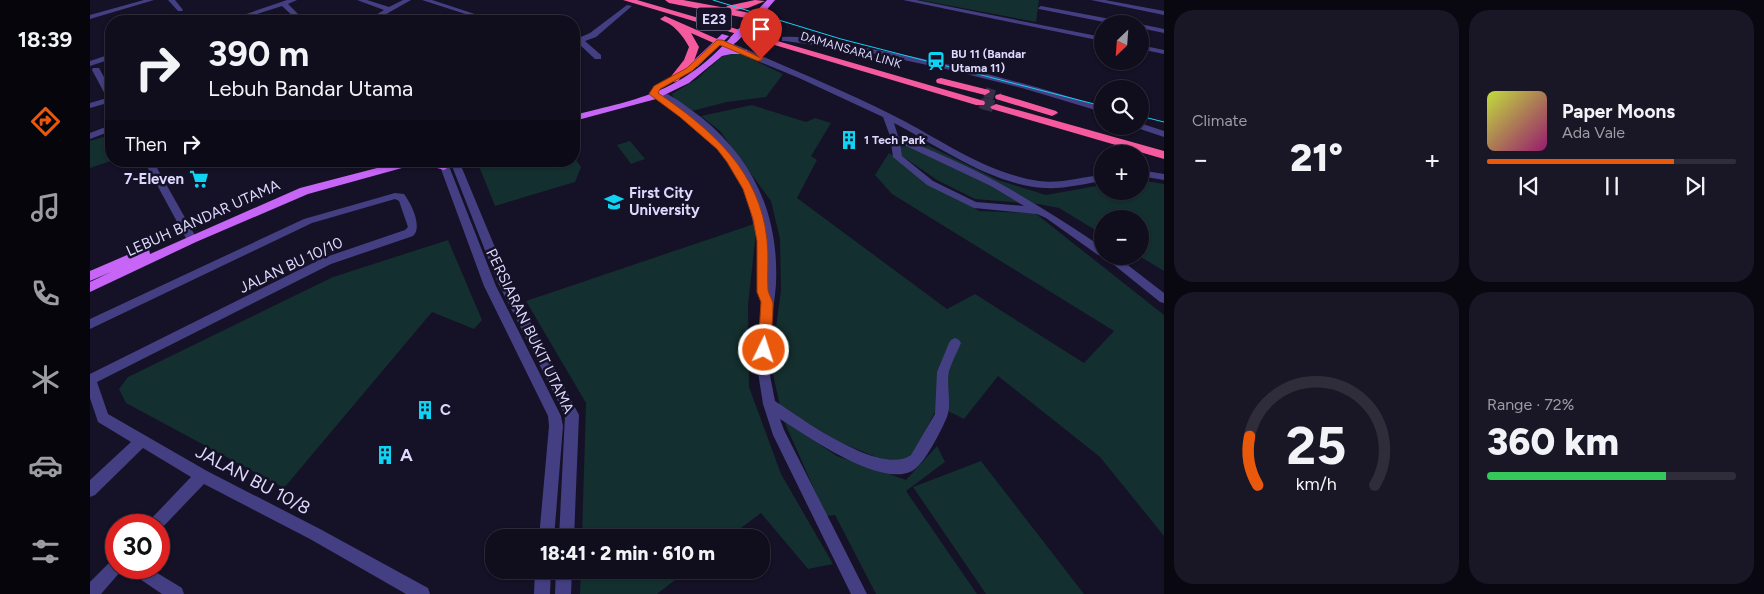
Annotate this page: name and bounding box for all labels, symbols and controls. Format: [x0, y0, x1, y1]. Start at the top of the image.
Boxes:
road number: E23 [696, 8, 732, 30]
pin [740, 8, 782, 59]
icon: arrive [747, 15, 775, 43]
north arrow [1094, 15, 1149, 70]
map controls [1094, 15, 1149, 265]
text: 18:39 [18, 26, 72, 53]
street label: DAMANSARA LINK [799, 29, 904, 71]
text: 390 m [208, 33, 309, 75]
icon: right [125, 35, 190, 100]
place label: BU 11 (Bandar Utama 11) [951, 47, 1026, 75]
station icon: BU 11 (Bandar Utama 11) [925, 50, 947, 72]
text: Lebuh Bandar Utama [208, 75, 413, 102]
button: search [1094, 80, 1149, 135]
text: Paper Moons [1562, 100, 1675, 123]
icon: directions [28, 104, 63, 139]
text: Climate [1192, 111, 1247, 130]
text: Ada Vale [1562, 123, 1625, 142]
building icon: 1 Tech Park [838, 129, 860, 151]
icon: right [177, 130, 205, 158]
text: Then [125, 133, 167, 156]
place label: 1 Tech Park [864, 133, 926, 147]
text: 21° [1290, 135, 1343, 181]
text: − [1192, 142, 1209, 176]
text: + [1424, 142, 1441, 176]
button: + [1094, 145, 1149, 200]
supermarket icon: 7-Eleven [188, 168, 210, 190]
place label: 7-Eleven [124, 170, 184, 188]
icon: previous [1515, 172, 1543, 200]
icon: pause [1598, 172, 1626, 200]
icon: next [1681, 172, 1709, 200]
street label: LEBUH BANDAR UTAMA [123, 176, 283, 260]
place label: First City University [629, 184, 700, 219]
icon: music [28, 190, 63, 225]
school or university icon: First City University [603, 191, 625, 213]
button: − [1094, 210, 1149, 265]
street label: JALAN BU 10/10 [236, 233, 346, 297]
street label: PERSIARAN BUKIT UTAMA [482, 246, 578, 416]
icon: phone [28, 276, 63, 311]
position arrow [737, 323, 789, 375]
icon: climate [28, 362, 63, 397]
text: Range · 72% [1487, 395, 1574, 414]
building icon: C [414, 399, 436, 421]
place label: C [440, 401, 451, 419]
text: 25 [1286, 415, 1347, 477]
text: 360 km [1487, 419, 1619, 465]
street label: JALAN BU 10/8 [192, 441, 314, 519]
building icon: A [374, 444, 396, 466]
place label: A [400, 444, 413, 466]
icon: car [28, 448, 63, 483]
text: km/h [1296, 473, 1337, 494]
speed limit sign: 30 [105, 514, 170, 579]
icon: filters [28, 534, 63, 569]
text: 18:41 · 2 min · 610 m [540, 542, 715, 565]

